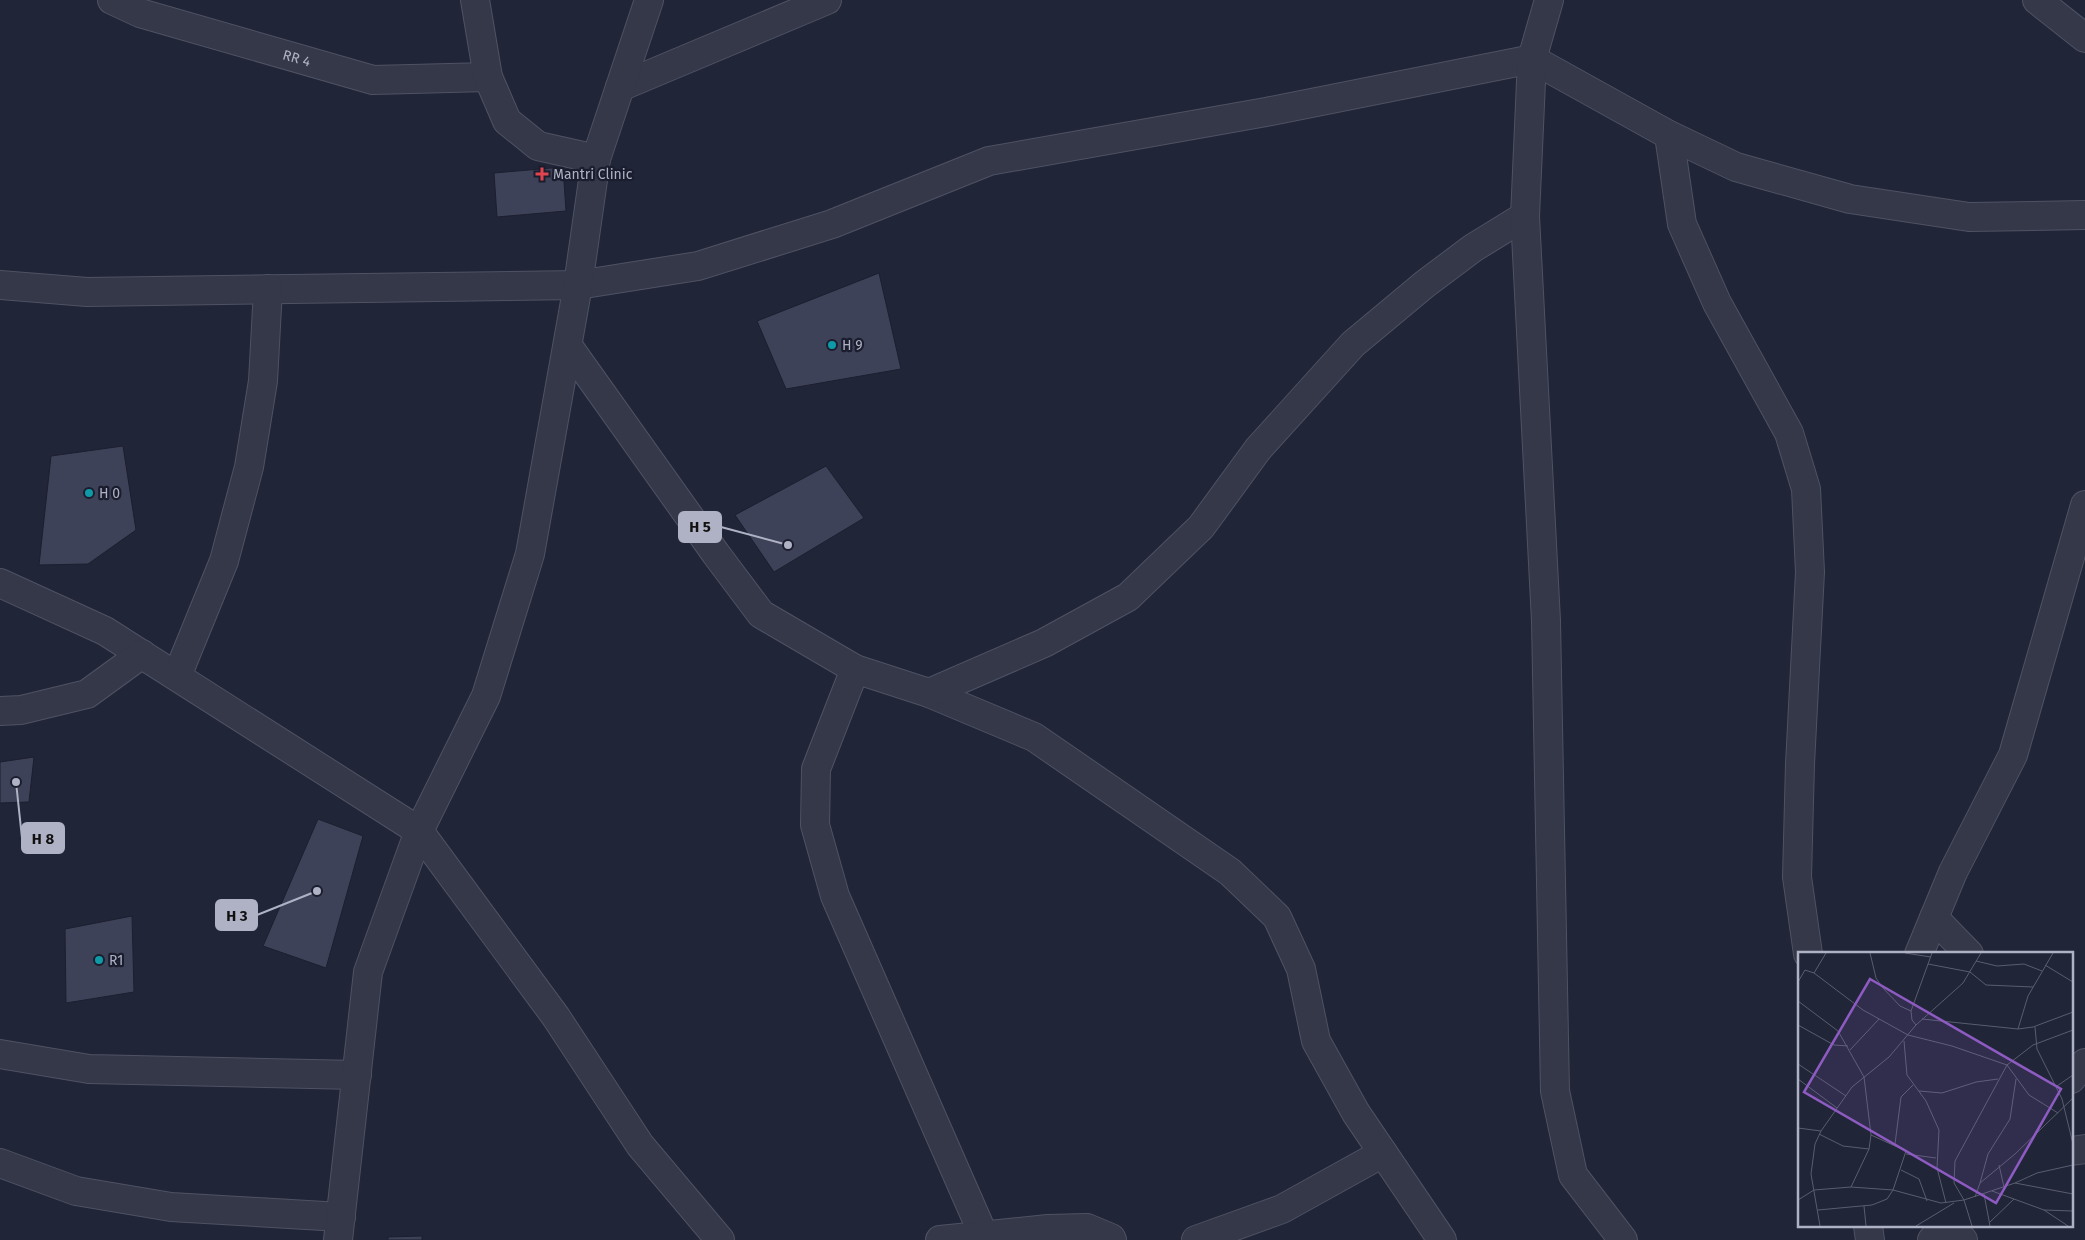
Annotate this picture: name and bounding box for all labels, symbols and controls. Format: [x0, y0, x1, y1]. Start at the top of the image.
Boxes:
street label: RR 4 [281, 47, 313, 71]
place label: Mantri Clinic [553, 166, 633, 183]
marker: Mantri Clinic [535, 167, 549, 181]
place label: H 9 [842, 337, 863, 354]
marker: H 9 [826, 339, 838, 351]
place label: H 0 [99, 485, 120, 502]
marker: H 0 [83, 487, 95, 499]
callout: H 5 [679, 512, 721, 542]
text: H 5 [689, 518, 711, 536]
callout: H 8 [22, 823, 64, 853]
text: H 8 [32, 830, 54, 848]
callout: H 3 [216, 900, 257, 930]
text: H 3 [226, 907, 248, 925]
place label: R1 [109, 952, 123, 969]
inset map [1798, 952, 2072, 1228]
marker: R1 [93, 954, 105, 966]

